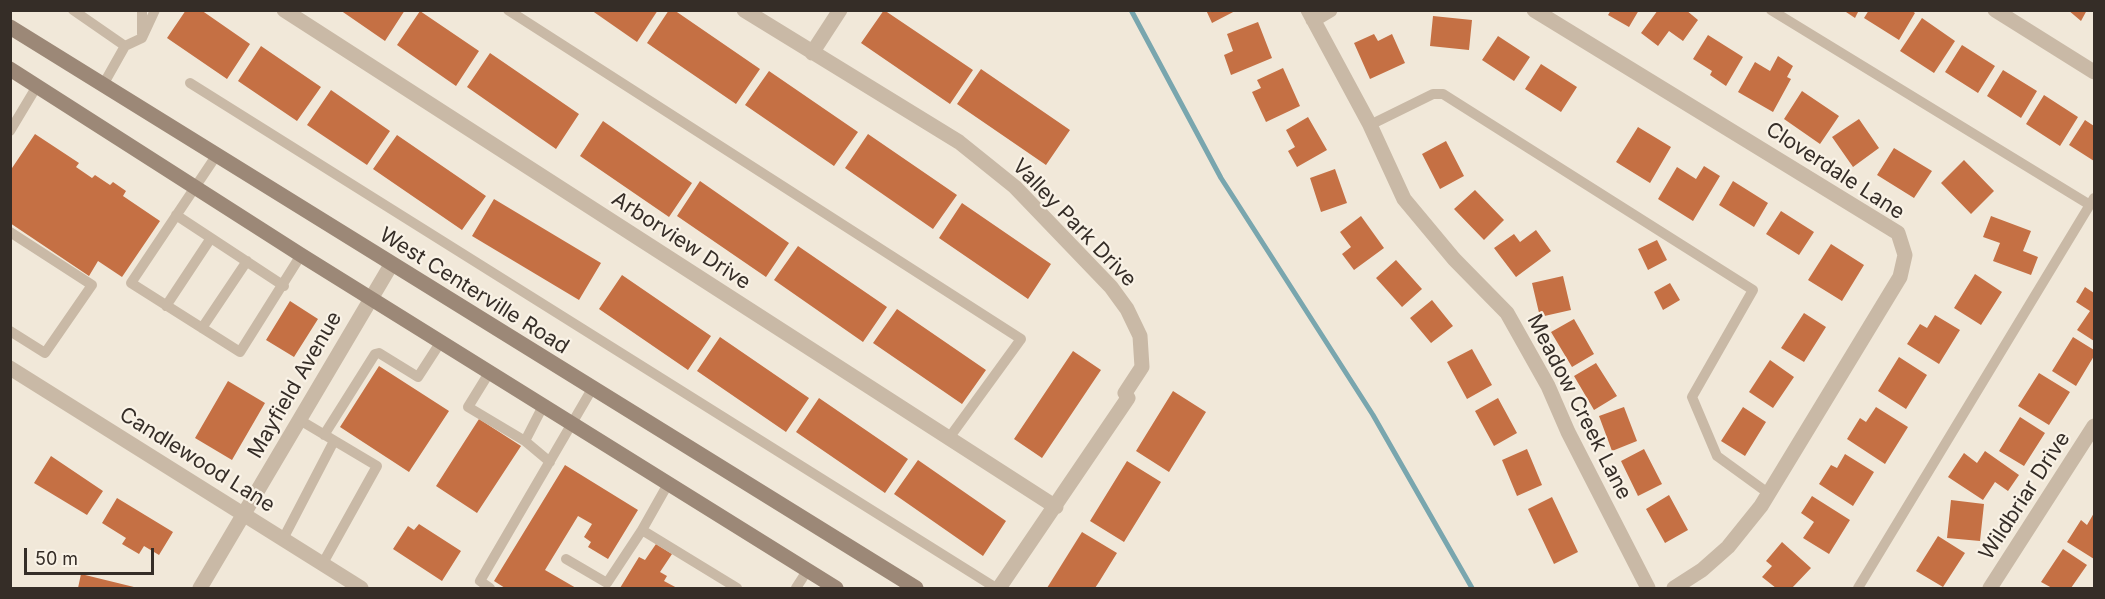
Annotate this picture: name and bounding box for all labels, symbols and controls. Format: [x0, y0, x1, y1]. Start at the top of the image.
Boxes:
street label: Cloverdale Lane [1761, 117, 1909, 225]
street label: Valley Park Drive [1007, 154, 1141, 292]
street label: Arborview Drive [607, 187, 755, 295]
street label: West Centerville Road [375, 222, 573, 360]
street label: Mayfield Avenue [243, 307, 347, 463]
street label: Meadow Creek Lane [1521, 310, 1637, 504]
street label: Candlewood Lane [115, 402, 279, 518]
street label: Wildbriar Drive [1974, 427, 2076, 565]
scale bar [27, 536, 158, 574]
text: 50 m [35, 548, 78, 569]

